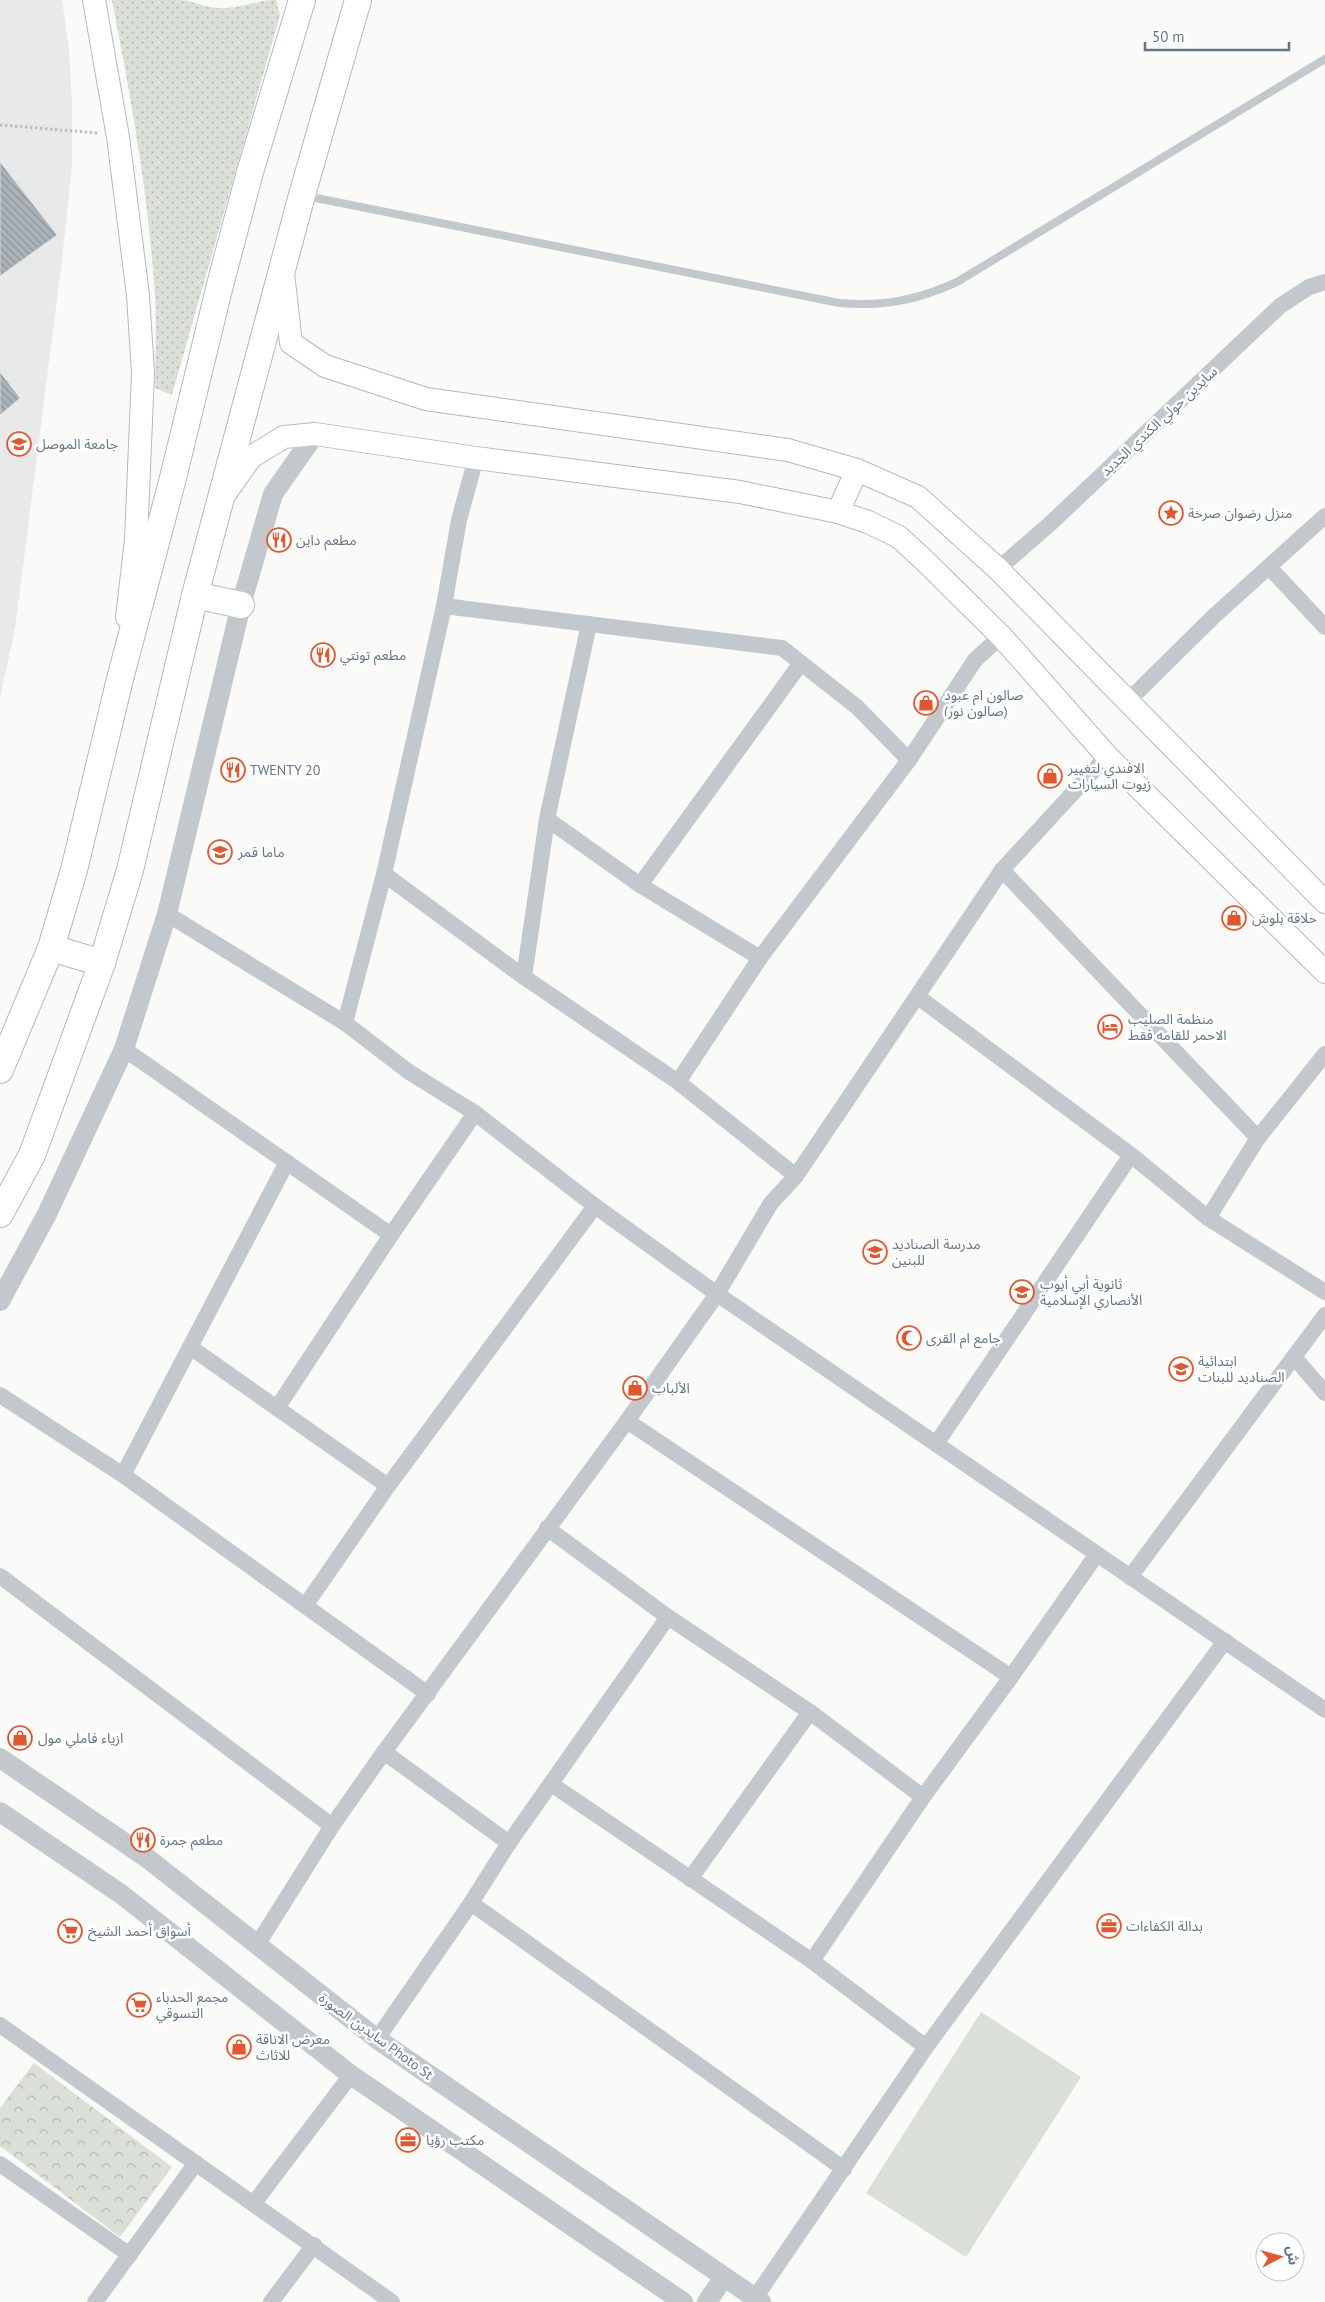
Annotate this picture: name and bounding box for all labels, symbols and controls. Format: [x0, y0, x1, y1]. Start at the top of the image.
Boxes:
scale bar [1145, 20, 1289, 52]
text: 50 m [1152, 27, 1185, 46]
street label: سايدين حولي الكندي الجديد [1097, 362, 1223, 481]
school or university icon: جامعة الموصل [6, 431, 32, 457]
place label: جامعة الموصل [36, 435, 118, 453]
place icon: منزل رضوان صرخة [1158, 500, 1184, 526]
place label: منزل رضوان صرخة [1188, 504, 1292, 522]
restaurant icon: مطعم داين [266, 527, 292, 553]
place label: مطعم داين [296, 531, 357, 551]
restaurant icon: مطعم تونتي [310, 642, 336, 668]
place label: مطعم تونتي [340, 646, 406, 666]
place label: صالون ام عبود (صالون نور) [944, 686, 1024, 720]
shop icon: صالون ام عبود (صالون نور) [913, 690, 939, 716]
restaurant icon: TWENTY 20 [220, 757, 246, 783]
place label: الافندي لتغيير زيوت السيارات [1067, 759, 1151, 793]
place label: TWENTY 20 [250, 761, 321, 779]
shop icon: الافندي لتغيير زيوت السيارات [1037, 763, 1063, 789]
school or university icon: ماما قمر [207, 839, 233, 865]
place label: ماما قمر [237, 843, 284, 861]
shop icon: حلاقة بلوش [1221, 905, 1247, 931]
place label: حلاقة بلوش [1252, 909, 1317, 927]
place label: منظمة الصليب الاحمر للقامه فقط [1128, 1010, 1227, 1044]
hotel icon: منظمة الصليب الاحمر للقامه فقط [1097, 1014, 1123, 1040]
place label: مدرسة الصناديد للبنين [892, 1235, 980, 1269]
school or university icon: مدرسة الصناديد للبنين [862, 1239, 888, 1265]
place label: ثانوية أبي أيوب الأنصاري الإسلامية [1040, 1275, 1142, 1311]
school or university icon: ثانوية أبي أيوب الأنصاري الإسلامية [1009, 1279, 1035, 1305]
mosque icon: جامع ام القرى [896, 1325, 922, 1351]
place label: جامع ام القرى [926, 1329, 1001, 1349]
place label: ابتدائية الصناديد للبنات [1198, 1352, 1285, 1386]
school or university icon: ابتدائية الصناديد للبنات [1168, 1356, 1194, 1382]
shop icon: الألباب [622, 1375, 648, 1401]
place label: الألباب [652, 1379, 690, 1397]
shop icon: ازياء فاملي مول [7, 1725, 33, 1751]
place label: ازياء فاملي مول [38, 1729, 123, 1749]
restaurant icon: مطعم جمرة [130, 1827, 156, 1853]
place label: مطعم جمرة [160, 1831, 223, 1851]
office icon: بدالة الكفاءات [1096, 1913, 1122, 1939]
place label: بدالة الكفاءات [1126, 1917, 1203, 1935]
supermarket icon: أسواق أحمد الشيخ [57, 1918, 83, 1944]
place label: أسواق أحمد الشيخ [88, 1922, 191, 1942]
place label: مجمع الحدباء التسوقي [156, 1988, 228, 2024]
street label: سايدين الصورة Photo St [315, 1989, 437, 2084]
supermarket icon: مجمع الحدباء التسوقي [126, 1992, 152, 2018]
place label: معرض الاناقة للاثاث [256, 2030, 330, 2064]
shop icon: معرض الاناقة للاثاث [226, 2034, 252, 2060]
office icon: مكتب رؤيا [395, 2127, 421, 2153]
place label: مكتب رؤيا [426, 2131, 484, 2149]
north arrow [1255, 2232, 1305, 2282]
text: ش [1283, 2245, 1303, 2266]

